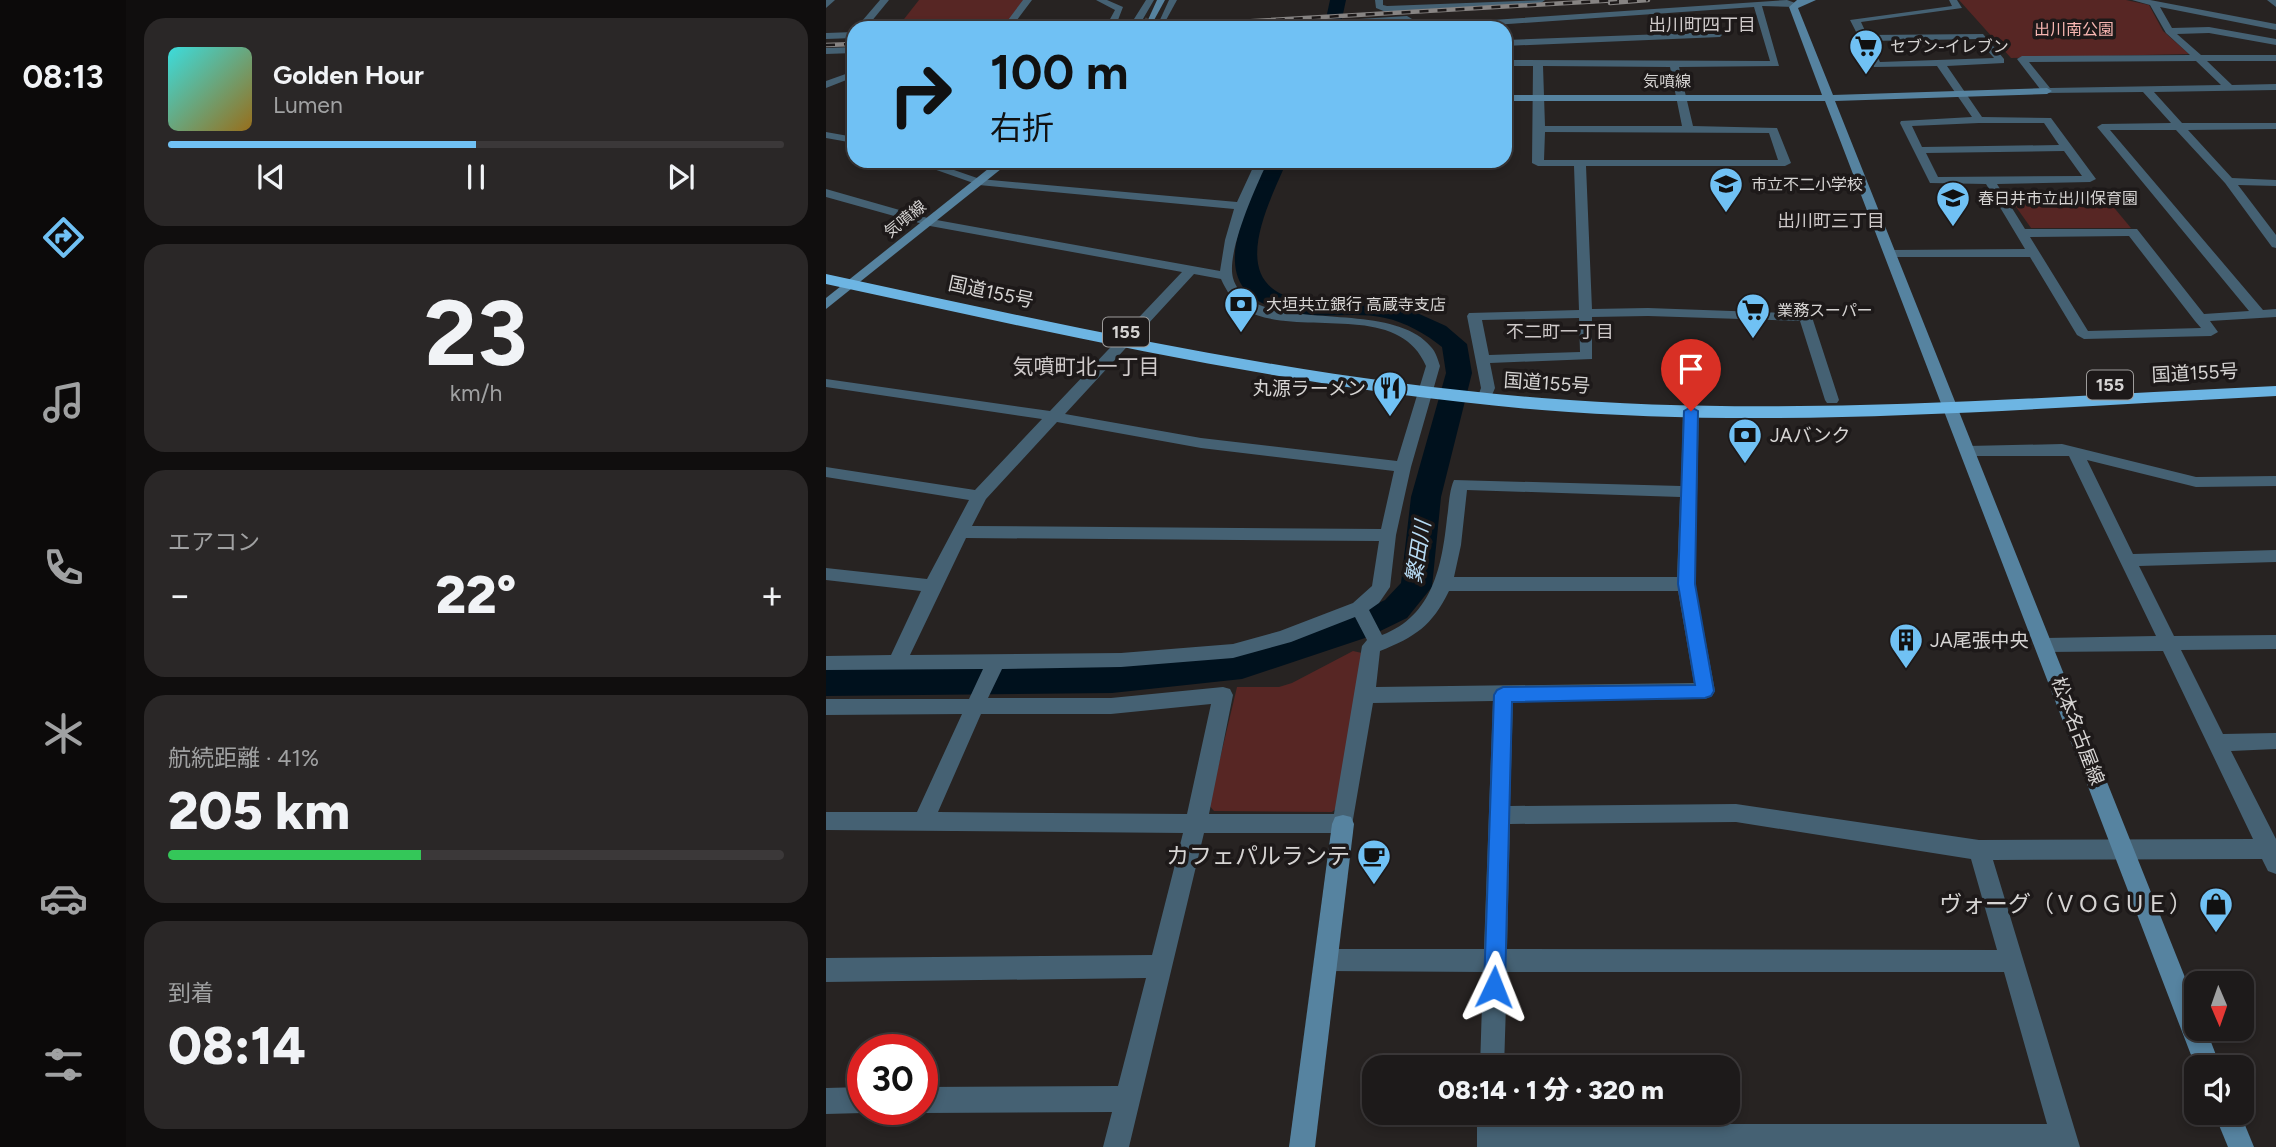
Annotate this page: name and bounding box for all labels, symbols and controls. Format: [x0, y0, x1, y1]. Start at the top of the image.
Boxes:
district label: 出川町四丁目 [1648, 14, 1756, 36]
park label: 出川南公園 [2034, 20, 2114, 39]
supermarket icon: セブン-イレブン [1847, 27, 1885, 76]
place label: セブン-イレブン [1890, 37, 2009, 56]
text: 100 m [990, 42, 1129, 101]
icon: right [875, 49, 966, 140]
text: 08:13 [22, 58, 104, 96]
text: Golden Hour [273, 59, 424, 91]
street label: 気噴線 [1643, 72, 1691, 91]
text: Lumen [273, 91, 343, 119]
text: 右折 [990, 109, 1054, 147]
icon: previous [252, 158, 290, 196]
icon: pause [457, 158, 495, 196]
icon: next [662, 158, 700, 196]
school or university icon: 市立不二小学校 [1707, 165, 1745, 214]
place label: 市立不二小学校 [1751, 175, 1863, 194]
school or university icon: 春日井市立出川保育園 [1934, 179, 1972, 228]
place label: 春日井市立出川保育園 [1978, 189, 2138, 208]
street label: 気噴線 [880, 197, 930, 241]
district label: 出川町三丁目 [1777, 210, 1885, 232]
icon: directions [39, 213, 88, 262]
street label: 国道155号 [946, 272, 1036, 312]
text: 23 [424, 279, 528, 388]
bank icon: 大垣共立銀行 高蔵寺支店 [1222, 285, 1260, 334]
supermarket icon: 業務スーパー [1734, 291, 1772, 340]
place label: 大垣共立銀行 高蔵寺支店 [1266, 295, 1446, 314]
place label: 業務スーパー [1777, 301, 1873, 320]
road number: 155 [1103, 318, 1149, 346]
district label: 不二町一丁目 [1506, 321, 1614, 343]
pin [1661, 339, 1721, 411]
icon: arrive [1672, 350, 1710, 388]
district label: 気噴町北一丁目 [1013, 354, 1160, 379]
street label: 国道155号 [2151, 359, 2239, 387]
restaurant icon: 丸源ラーメン [1371, 369, 1409, 418]
street label: 国道155号 [1503, 369, 1591, 397]
road number: 155 [2087, 370, 2133, 400]
place label: 丸源ラーメン [1253, 377, 1366, 400]
icon: music [39, 378, 88, 427]
text: km/h [450, 379, 502, 407]
bank icon: JAバンク [1726, 416, 1764, 465]
place label: JAバンク [1770, 424, 1851, 447]
water label: 繁田川 [1401, 517, 1436, 585]
text: エアコン [168, 528, 260, 556]
icon: phone [39, 543, 88, 592]
text: 22° [435, 564, 517, 626]
text: − [168, 572, 192, 618]
text: + [760, 572, 784, 618]
building icon: JA尾張中央 [1887, 621, 1925, 670]
place label: JA尾張中央 [1930, 629, 2029, 652]
street label: 松本名古屋線 [2047, 674, 2109, 788]
icon: climate [39, 709, 88, 758]
text: 航続距離 · 41% [168, 744, 319, 772]
text: 205 km [168, 780, 350, 842]
cafe icon: カフェパルランテ [1355, 837, 1393, 886]
place label: カフェパルランテ [1166, 842, 1350, 870]
icon: car [39, 874, 88, 923]
shop icon: ヴォーグ（ＶＯＧＵＥ） [2197, 885, 2235, 934]
place label: ヴォーグ（ＶＯＧＵＥ） [1939, 890, 2192, 918]
position arrow [1457, 950, 1531, 1024]
north arrow [2184, 971, 2254, 1041]
map controls [2184, 971, 2254, 1125]
text: 到着 [168, 979, 214, 1007]
text: 08:14 [168, 1015, 306, 1077]
speed limit sign: 30 [847, 1034, 938, 1125]
icon: filters [39, 1040, 88, 1089]
button: sound [2184, 1055, 2254, 1125]
text: 08:14 · 1 分 · 320 m [1438, 1074, 1664, 1106]

